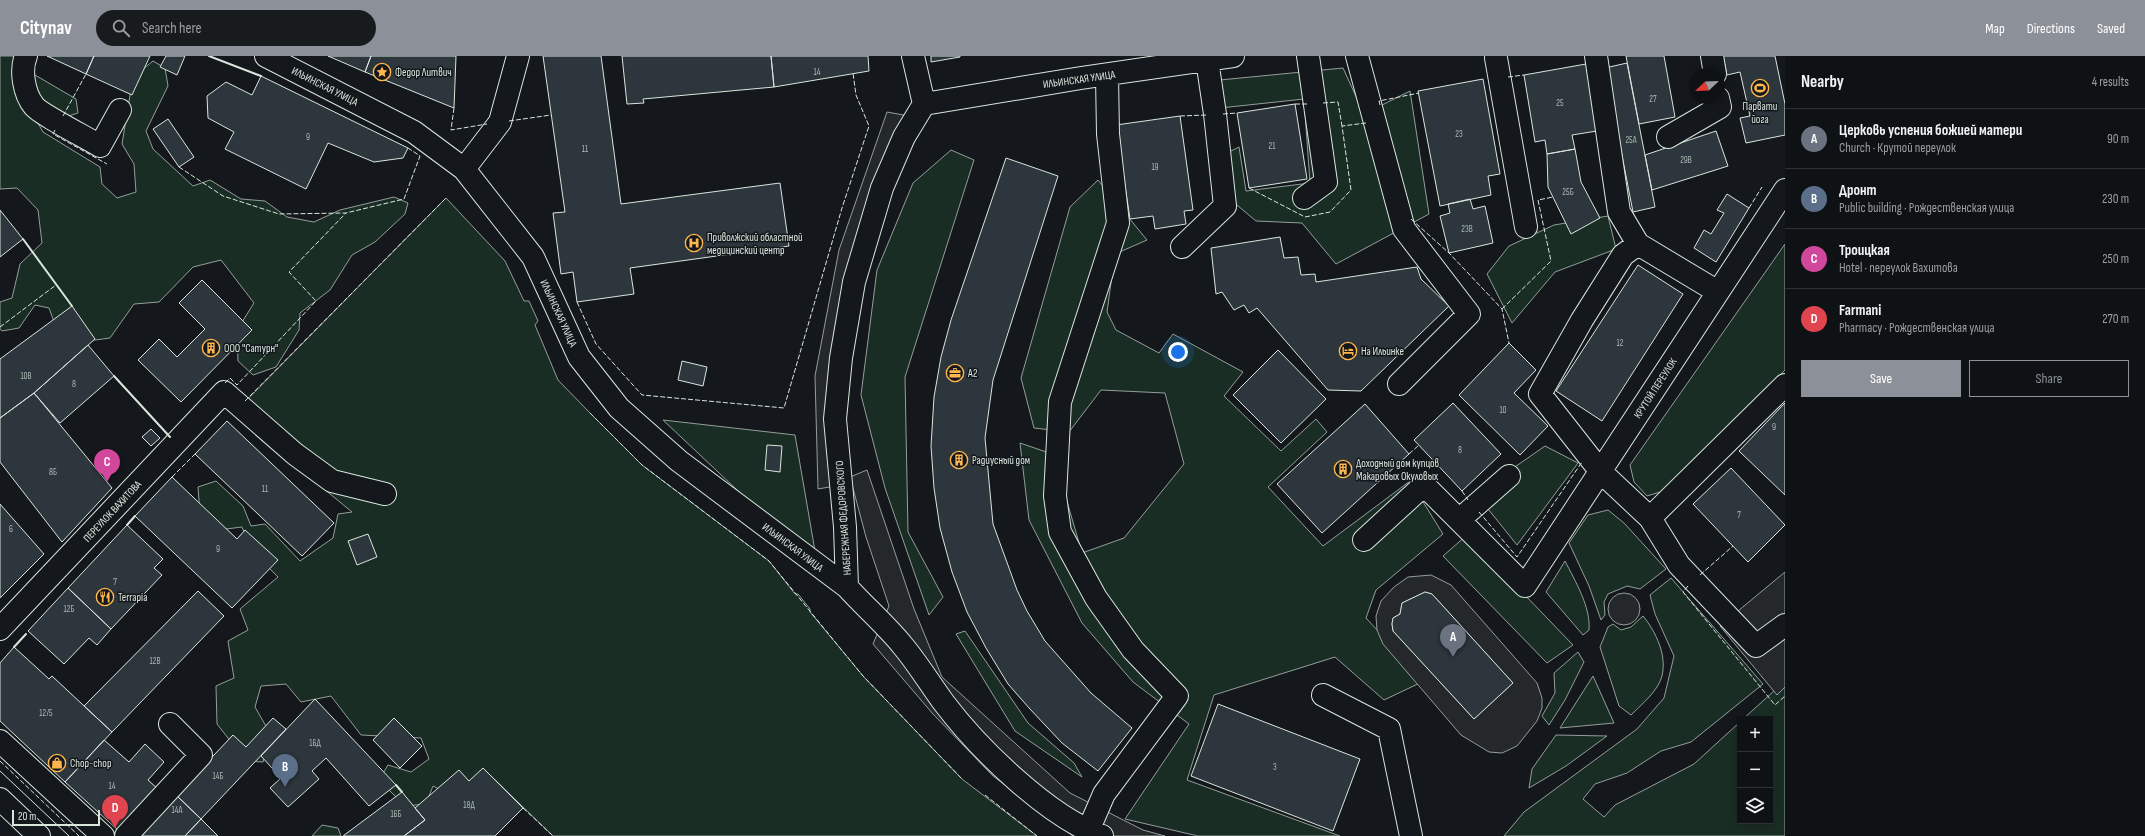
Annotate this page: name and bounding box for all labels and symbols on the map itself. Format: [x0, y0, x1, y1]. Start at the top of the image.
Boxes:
place icon: Федор Литвич [372, 62, 392, 82]
street label: ИЛЬИНСКАЯ УЛИЦА [289, 64, 360, 109]
place label: Федор Литвич [395, 66, 452, 79]
house number: 14 [814, 67, 821, 78]
street label: ИЛЬИНСКАЯ УЛИЦА [1042, 68, 1116, 91]
north arrow [1689, 68, 1725, 104]
sports icon: Парвати йога [1750, 78, 1770, 98]
house number: 27 [1649, 94, 1657, 105]
house number: 25 [1556, 98, 1564, 109]
place label: Парвати йога [1743, 100, 1778, 126]
house number: 23 [1455, 129, 1463, 140]
house number: 9 [306, 132, 310, 143]
house number: 25А [1625, 135, 1637, 146]
house number: 21 [1269, 141, 1276, 152]
house number: 11 [582, 144, 589, 155]
house number: 29В [1680, 155, 1692, 166]
house number: 19 [1151, 162, 1159, 173]
house number: 25Б [1562, 187, 1574, 198]
house number: 23В [1461, 224, 1473, 235]
place label: Приволжский областной медицинский центр [707, 231, 803, 257]
hospital icon: Приволжский областной медицинский центр [684, 233, 704, 253]
street label: ИЛЬИНСКАЯ УЛИЦА [537, 277, 580, 349]
building icon: ООО "Сатурн" [201, 338, 221, 358]
house number: 12 [1617, 338, 1624, 349]
hotel icon: На Ильинке [1338, 341, 1358, 361]
place label: ООО "Сатурн" [224, 342, 278, 355]
your location [1168, 342, 1188, 362]
place label: На Ильинке [1361, 345, 1404, 358]
street label: КРУТОЙ ПЕРЕУЛОК [1630, 355, 1680, 421]
office icon: А2 [945, 363, 965, 383]
place label: А2 [967, 367, 978, 380]
house number: 10В [20, 371, 32, 382]
house number: 8 [72, 379, 76, 390]
house number: 10 [1499, 405, 1507, 416]
house number: 9 [1772, 422, 1776, 433]
house number: 8 [1458, 445, 1462, 456]
pin: C [94, 449, 120, 482]
building icon: Радиусный дом [949, 450, 969, 470]
place label: Радиусный дом [972, 454, 1030, 467]
place label: Доходный дом купцов Макаровых Окуловых [1356, 457, 1440, 483]
building icon: Доходный дом купцов Макаровых Окуловых [1333, 459, 1353, 479]
street label: НАБЕРЕЖНАЯ ФЕДОРОВСКОГО [833, 460, 854, 576]
house number: 8Б [49, 467, 57, 478]
street label: ПЕРЕУЛОК ВАХИТОВА [81, 478, 144, 545]
house number: 11 [262, 484, 269, 495]
house number: 7 [1737, 510, 1741, 521]
street label: ИЛЬИНСКАЯ УЛИЦА [760, 520, 826, 575]
house number: 6 [9, 524, 13, 535]
house number: 9 [216, 544, 220, 555]
house number: 7 [113, 577, 117, 588]
restaurant icon: Terrapia [95, 587, 115, 607]
place label: Terrapia [118, 591, 147, 604]
house number: 12Б [64, 604, 74, 615]
pin: A [1440, 624, 1466, 657]
house number: 12В [150, 656, 160, 667]
house number: 12/5 [39, 708, 53, 719]
house number: 16Д [309, 738, 321, 749]
shop icon: Chop-chop [47, 753, 67, 773]
pin: B [272, 754, 298, 787]
place label: Chop-chop [70, 757, 111, 770]
house number: 3 [1273, 762, 1277, 773]
house number: 14Б [213, 771, 223, 782]
house number: 14 [109, 781, 116, 792]
pin: D [102, 795, 128, 828]
house number: 18Д [463, 800, 475, 811]
house number: 14А [172, 805, 183, 816]
scale bar [12, 808, 100, 827]
house number: 16Б [390, 809, 402, 820]

